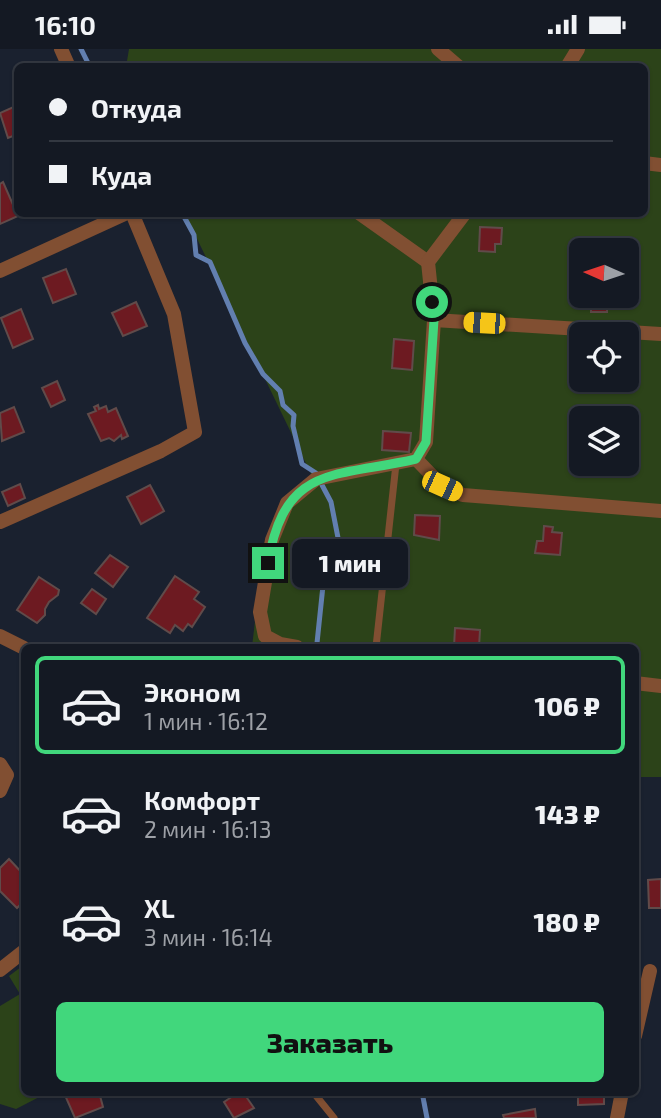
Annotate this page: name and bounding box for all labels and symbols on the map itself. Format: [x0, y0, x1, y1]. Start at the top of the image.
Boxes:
north arrow [569, 238, 639, 308]
route start [416, 286, 448, 318]
car [463, 311, 506, 335]
car [419, 468, 466, 504]
callout: 1 мин [292, 539, 408, 587]
route end [252, 547, 284, 579]

